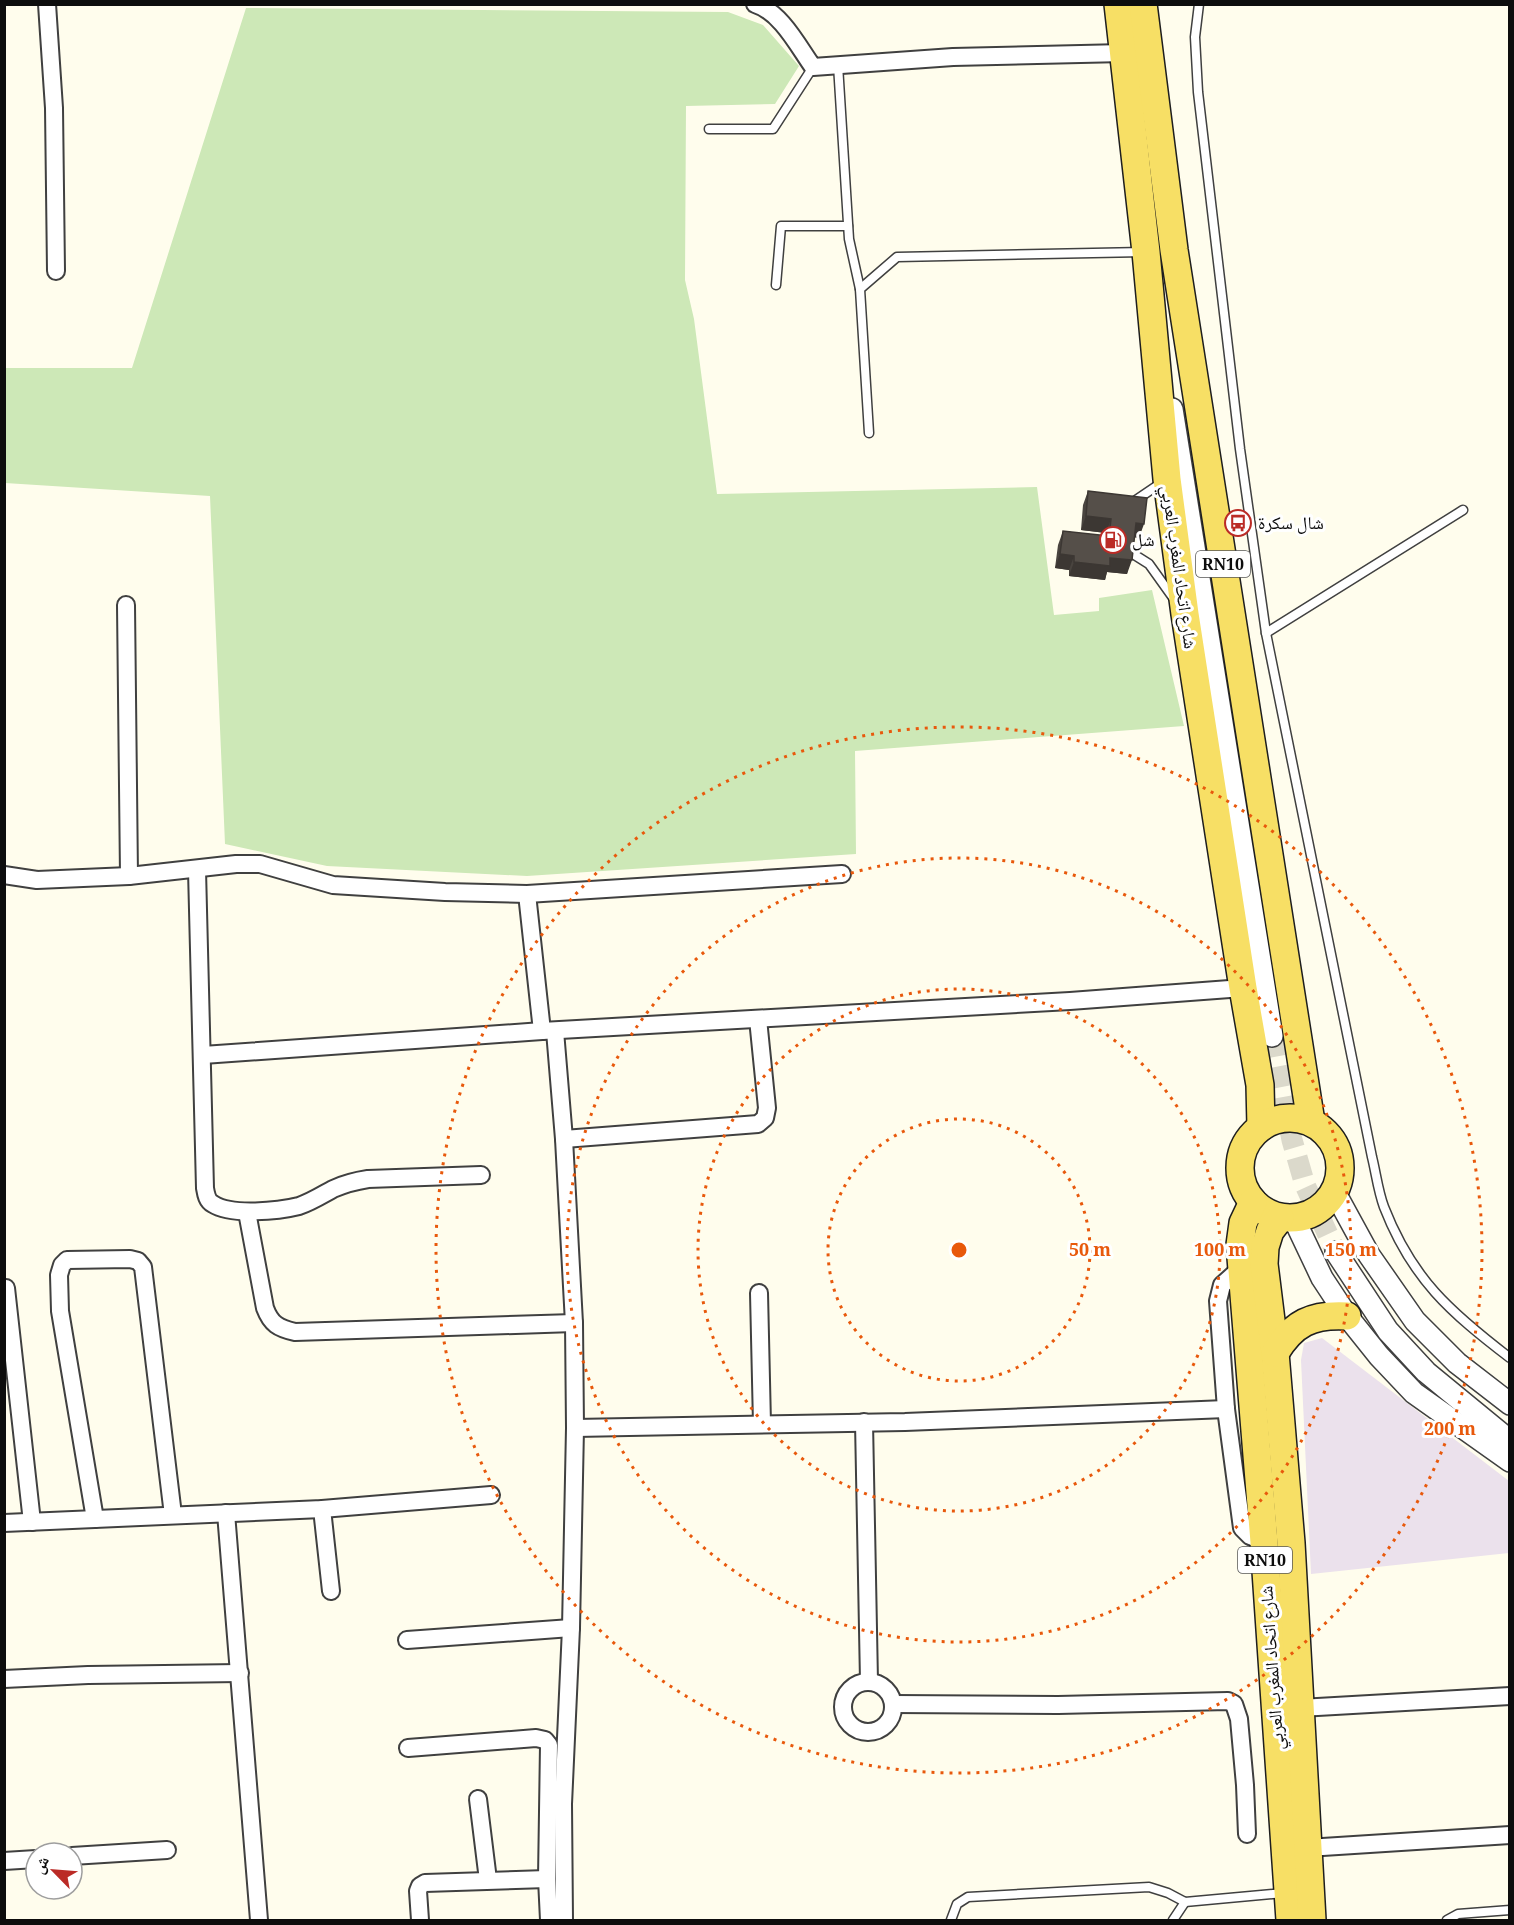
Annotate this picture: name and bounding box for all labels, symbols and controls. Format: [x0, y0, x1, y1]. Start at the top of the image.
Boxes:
street label: شارع اتحاد المغرب العربي [1151, 484, 1203, 651]
bus stop icon: شال سكرة [1223, 508, 1253, 538]
place label: شال سكرة [1258, 510, 1324, 540]
fuel station icon: شل [1098, 525, 1128, 555]
place label: شل [1132, 527, 1154, 557]
road number: RN10 [1196, 551, 1250, 577]
text: 50 m [1069, 1237, 1111, 1267]
text: 100 m [1194, 1237, 1246, 1267]
text: 150 m [1325, 1237, 1377, 1267]
centre of rings [949, 1240, 969, 1260]
text: 200 m [1424, 1416, 1476, 1446]
road number: RN10 [1238, 1547, 1292, 1573]
street label: شارع اتحاد المغرب العربي [1253, 1585, 1295, 1751]
north arrow [24, 1841, 84, 1901]
text: ش [27, 1852, 59, 1879]

